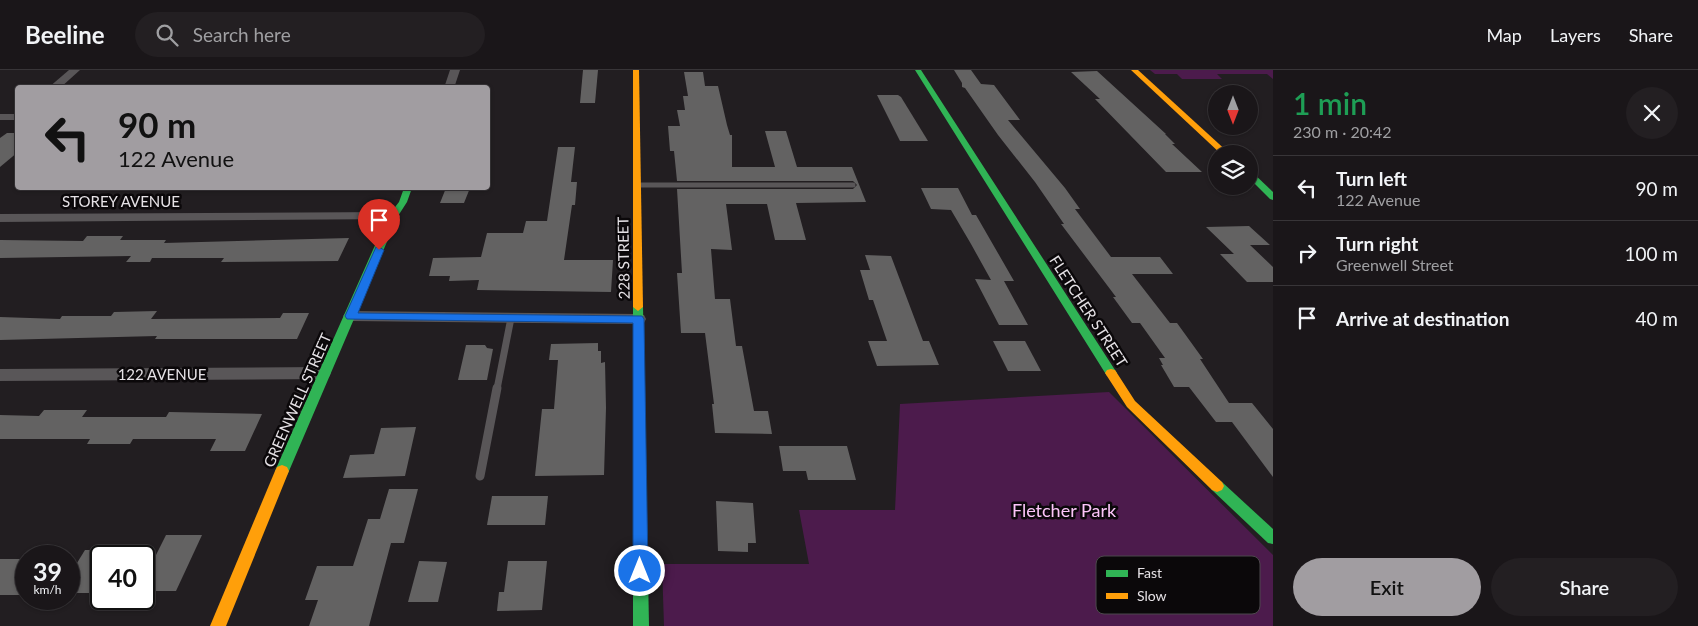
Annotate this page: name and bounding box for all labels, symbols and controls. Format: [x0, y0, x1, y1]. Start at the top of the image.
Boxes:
search box [135, 12, 485, 57]
text: Beeline [25, 20, 105, 49]
icon: search [153, 21, 181, 49]
text: Search here [193, 23, 291, 46]
text: Map [1486, 24, 1522, 46]
text: Layers [1550, 24, 1601, 46]
text: Share [1629, 24, 1673, 46]
north arrow [1208, 85, 1258, 135]
map controls [1208, 85, 1258, 195]
text: 1 min [1293, 85, 1367, 121]
button: close [1626, 87, 1678, 139]
text: 90 m [118, 103, 196, 145]
icon: left [35, 105, 100, 170]
text: 230 m · 20:42 [1293, 122, 1392, 141]
text: 122 Avenue [118, 145, 234, 172]
button: layers [1208, 145, 1258, 195]
text: Turn left [1336, 167, 1407, 190]
icon: left [1293, 174, 1321, 202]
text: 90 m [1635, 177, 1678, 200]
text: 122 Avenue [1336, 190, 1420, 209]
street label: STOREY AVENUE [62, 192, 180, 210]
pin [358, 199, 400, 250]
icon: arrive [365, 206, 393, 234]
street label: 228 STREET [613, 216, 633, 299]
text: Turn right [1336, 232, 1418, 255]
icon: right [1293, 239, 1321, 267]
text: 100 m [1624, 242, 1678, 265]
street label: FLETCHER STREET [1046, 252, 1132, 370]
text: Greenwell Street [1336, 255, 1454, 274]
icon: arrive [1293, 304, 1321, 332]
text: Arrive at destination [1336, 307, 1509, 330]
text: 40 m [1635, 307, 1678, 330]
street label: GREENWELL STREET [259, 330, 335, 470]
street label: 122 AVENUE [118, 365, 206, 383]
park label: Fletcher Park [1012, 499, 1117, 521]
position arrow [613, 544, 665, 596]
speed limit sign: 40 [90, 545, 155, 610]
text: 39 [33, 556, 62, 586]
legend [1096, 556, 1260, 614]
button: Exit [1293, 558, 1481, 616]
button: Share [1491, 558, 1678, 616]
text: Fast [1137, 564, 1162, 581]
text: km/h [33, 582, 62, 597]
text: Slow [1137, 587, 1167, 604]

